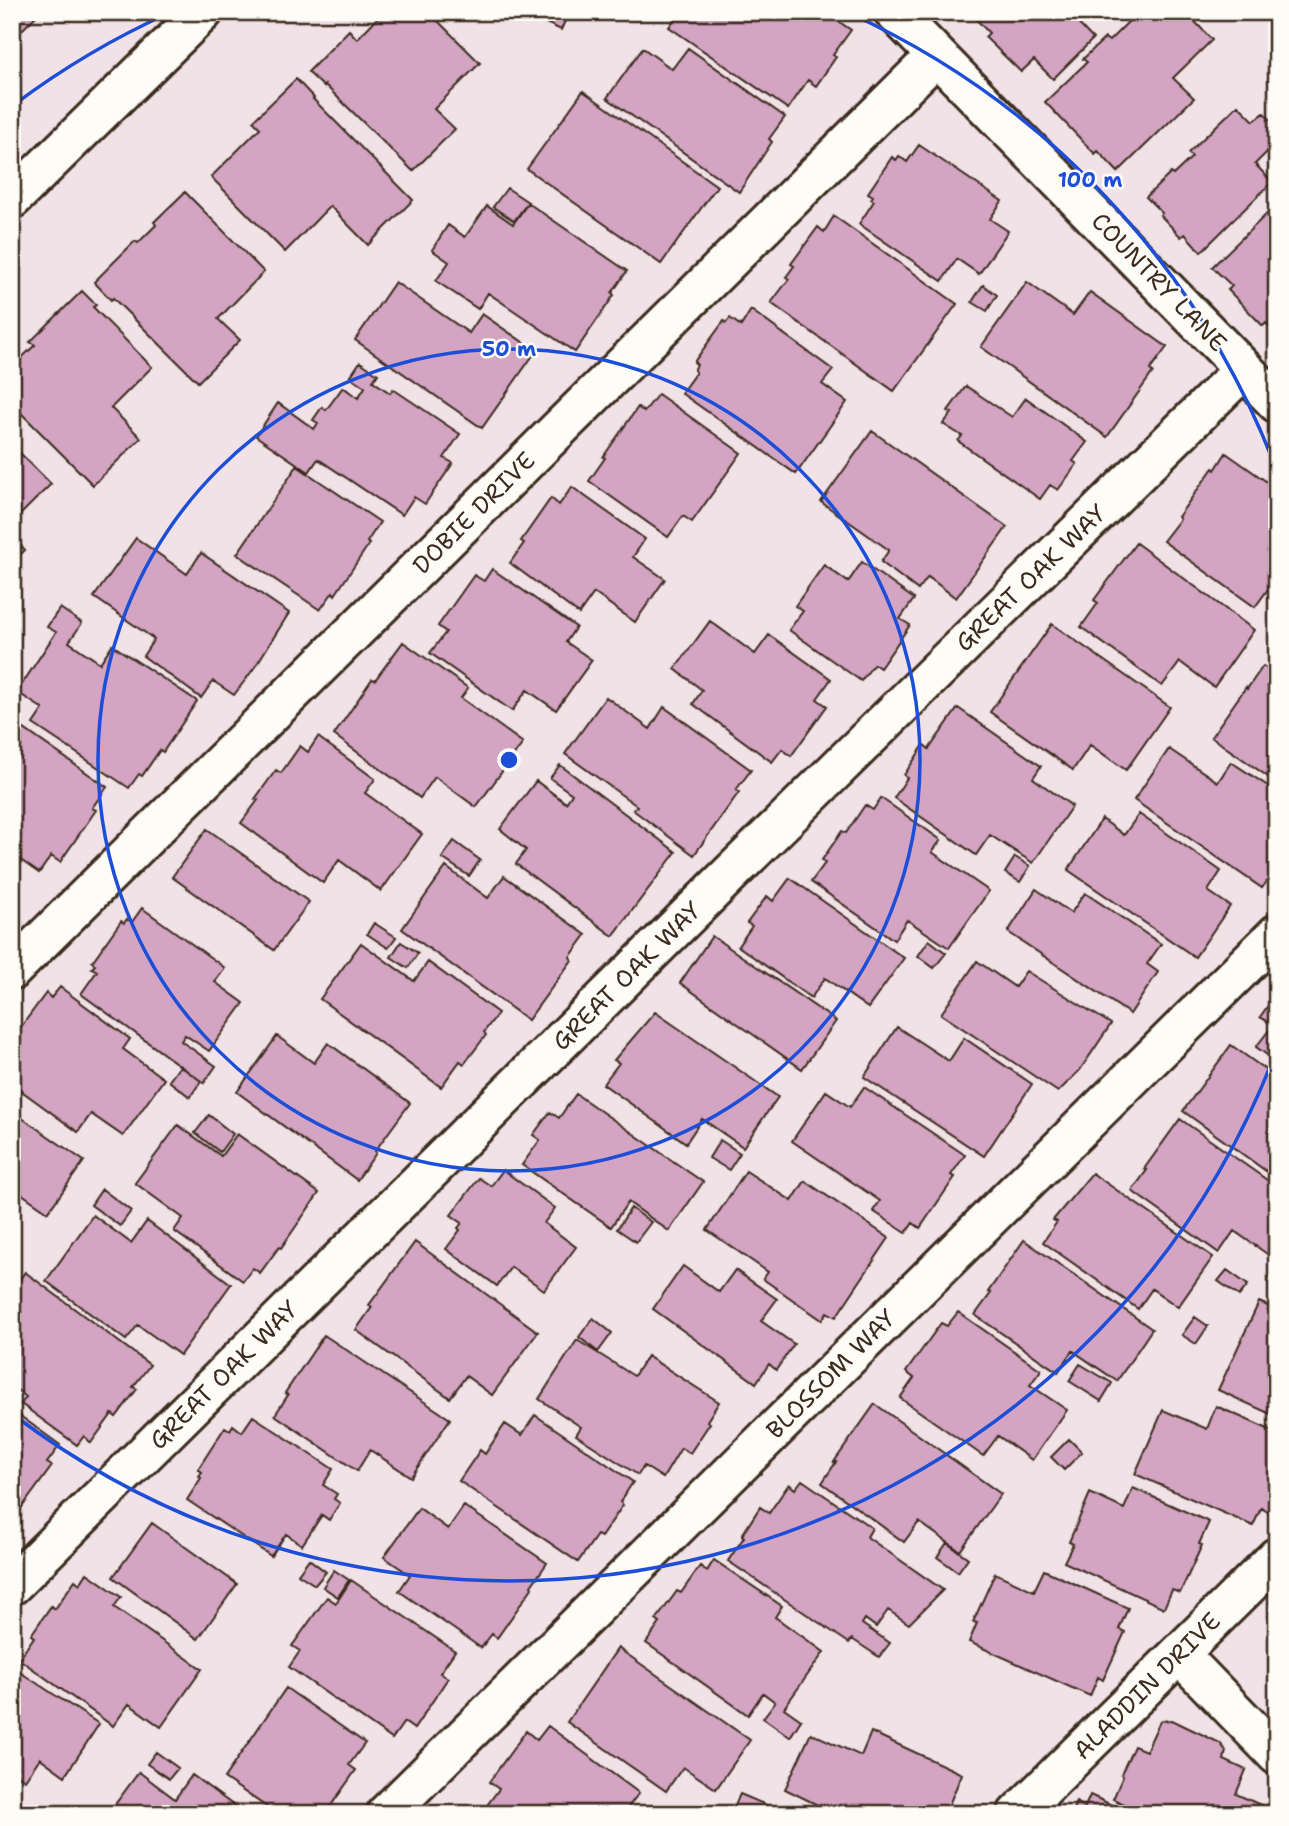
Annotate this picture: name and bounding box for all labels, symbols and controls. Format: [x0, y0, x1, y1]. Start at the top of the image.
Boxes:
text: 100 m [1058, 166, 1122, 194]
street label: COUNTRY LANE [1084, 205, 1234, 359]
text: 50 m [482, 335, 536, 363]
street label: DOBIE DRIVE [406, 445, 542, 581]
street label: GREAT OAK WAY [948, 497, 1114, 658]
centre of rings [497, 748, 521, 772]
street label: GREAT OAK WAY [545, 894, 709, 1058]
street label: GREAT OAK WAY [142, 1293, 306, 1457]
street label: BLOSSOM WAY [759, 1302, 903, 1446]
street label: ALADDIN DRIVE [1067, 1606, 1227, 1766]

